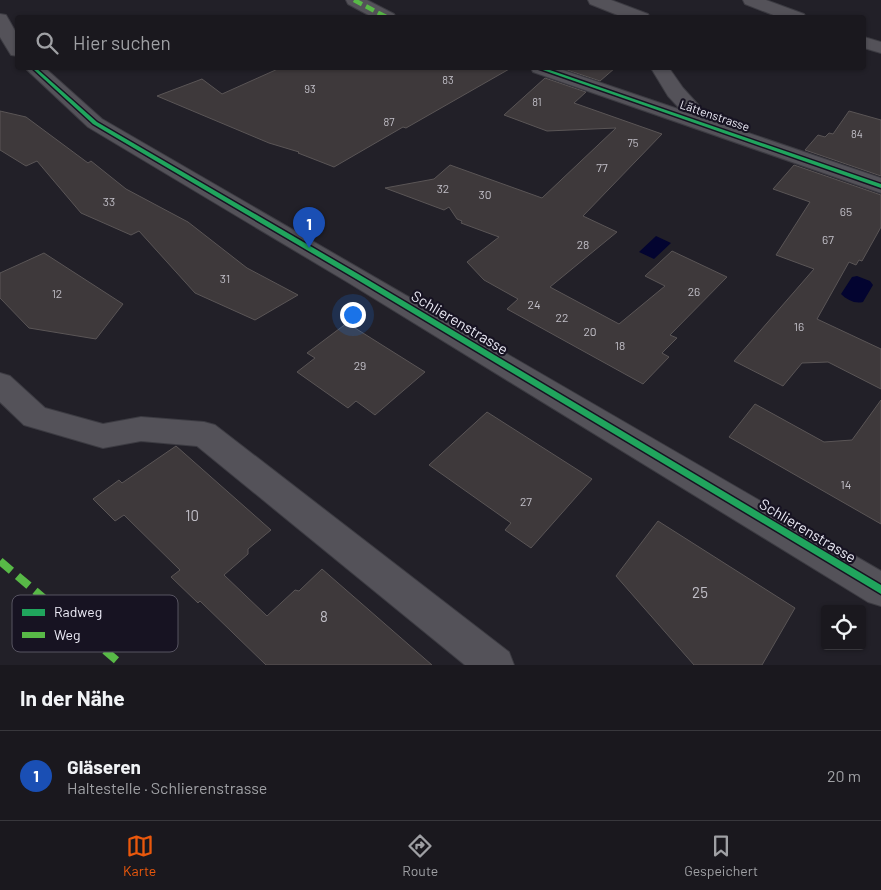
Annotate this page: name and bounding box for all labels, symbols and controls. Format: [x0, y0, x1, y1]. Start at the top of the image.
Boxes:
search box [15, 15, 866, 70]
icon: search [33, 29, 61, 57]
text: Hier suchen [73, 31, 171, 54]
house number: 83 [442, 73, 454, 86]
house number: 93 [304, 82, 316, 95]
house number: 81 [532, 95, 542, 108]
street label: Lättenstrasse [678, 97, 752, 133]
house number: 87 [384, 115, 394, 128]
house number: 84 [851, 127, 863, 140]
house number: 75 [628, 136, 639, 149]
house number: 77 [596, 160, 608, 174]
house number: 32 [437, 181, 449, 195]
house number: 30 [479, 187, 491, 201]
house number: 33 [103, 194, 115, 208]
house number: 65 [840, 204, 852, 218]
pin: 1 [293, 207, 325, 248]
house number: 67 [822, 232, 834, 246]
house number: 28 [577, 237, 589, 251]
house number: 31 [220, 271, 230, 285]
house number: 26 [688, 284, 700, 298]
house number: 12 [52, 286, 62, 300]
street label: Schlierenstrasse [409, 286, 511, 358]
house number: 24 [527, 297, 541, 311]
your location [340, 302, 366, 328]
house number: 22 [556, 310, 568, 324]
house number: 16 [794, 319, 804, 333]
house number: 20 [583, 324, 597, 338]
house number: 18 [615, 338, 625, 352]
house number: 29 [354, 358, 366, 372]
house number: 14 [841, 477, 851, 491]
house number: 27 [520, 494, 532, 508]
street label: Schlierenstrasse [757, 494, 859, 566]
house number: 10 [185, 506, 199, 524]
house number: 25 [692, 583, 708, 601]
legend [12, 595, 178, 652]
text: Radweg [54, 603, 102, 620]
map controls [821, 605, 866, 650]
button: locate [821, 605, 866, 650]
house number: 8 [320, 607, 328, 625]
text: Weg [54, 626, 81, 643]
text: In der Nähe [20, 685, 125, 710]
text: Gläseren [67, 755, 141, 778]
text: 1 [33, 766, 39, 785]
text: 20 m [827, 766, 861, 785]
text: Haltestelle · Schlierenstrasse [67, 778, 267, 797]
tab: Karte [123, 832, 156, 879]
tab: Route [402, 832, 438, 879]
tab: Gespeichert [684, 832, 758, 879]

